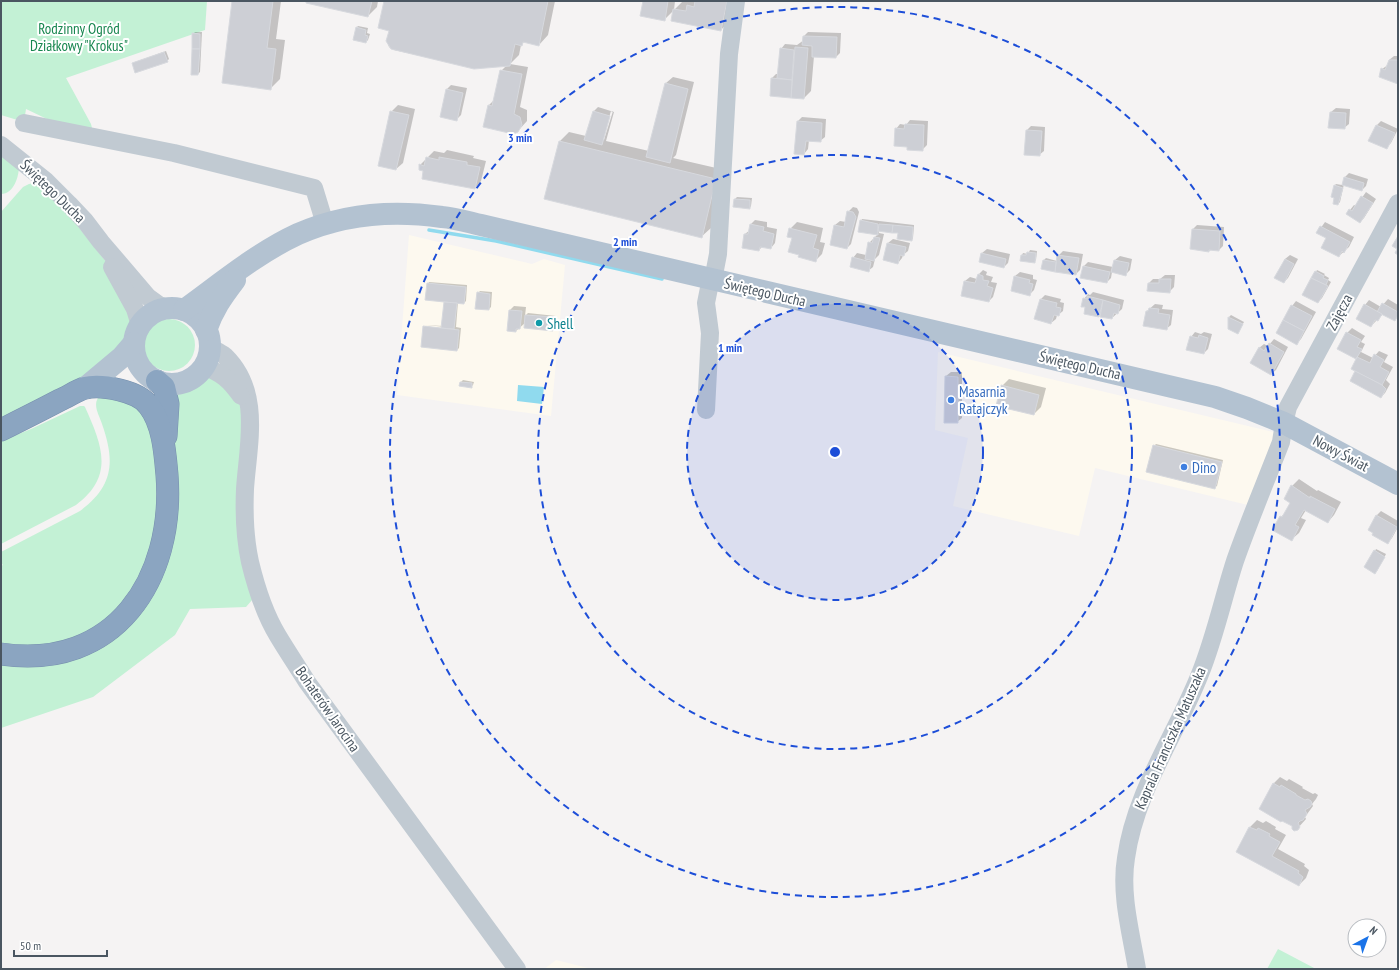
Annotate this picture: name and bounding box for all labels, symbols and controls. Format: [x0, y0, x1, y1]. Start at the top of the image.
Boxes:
park label: Rodzinny Ogród Działkowy "Krokus" [30, 19, 128, 55]
text: 3 min [508, 130, 532, 145]
street label: Świętego Ducha [16, 155, 90, 227]
text: 2 min [613, 234, 637, 249]
street label: Świętego Ducha [722, 273, 808, 311]
street label: Zajęcza [1322, 291, 1356, 333]
place label: Shell [547, 314, 574, 333]
marker: Shell [534, 318, 544, 328]
text: 1 min [718, 340, 742, 355]
street label: Świętego Ducha [1037, 346, 1123, 384]
place label: Masarnia Ratajczyk [959, 382, 1008, 418]
marker: Masarnia Ratajczyk [946, 395, 956, 405]
street label: Nowy Świat [1310, 430, 1372, 476]
centre of rings [828, 445, 842, 459]
place label: Dino [1192, 458, 1216, 477]
marker: Dino [1179, 462, 1189, 472]
street label: Bohaterów Jarocina [292, 663, 364, 755]
street label: Kaprala Franciszka Matuszaka [1130, 664, 1210, 812]
north arrow [1347, 918, 1387, 958]
text: N [1367, 923, 1380, 938]
scale bar [14, 932, 107, 958]
text: 50 m [20, 938, 41, 953]

